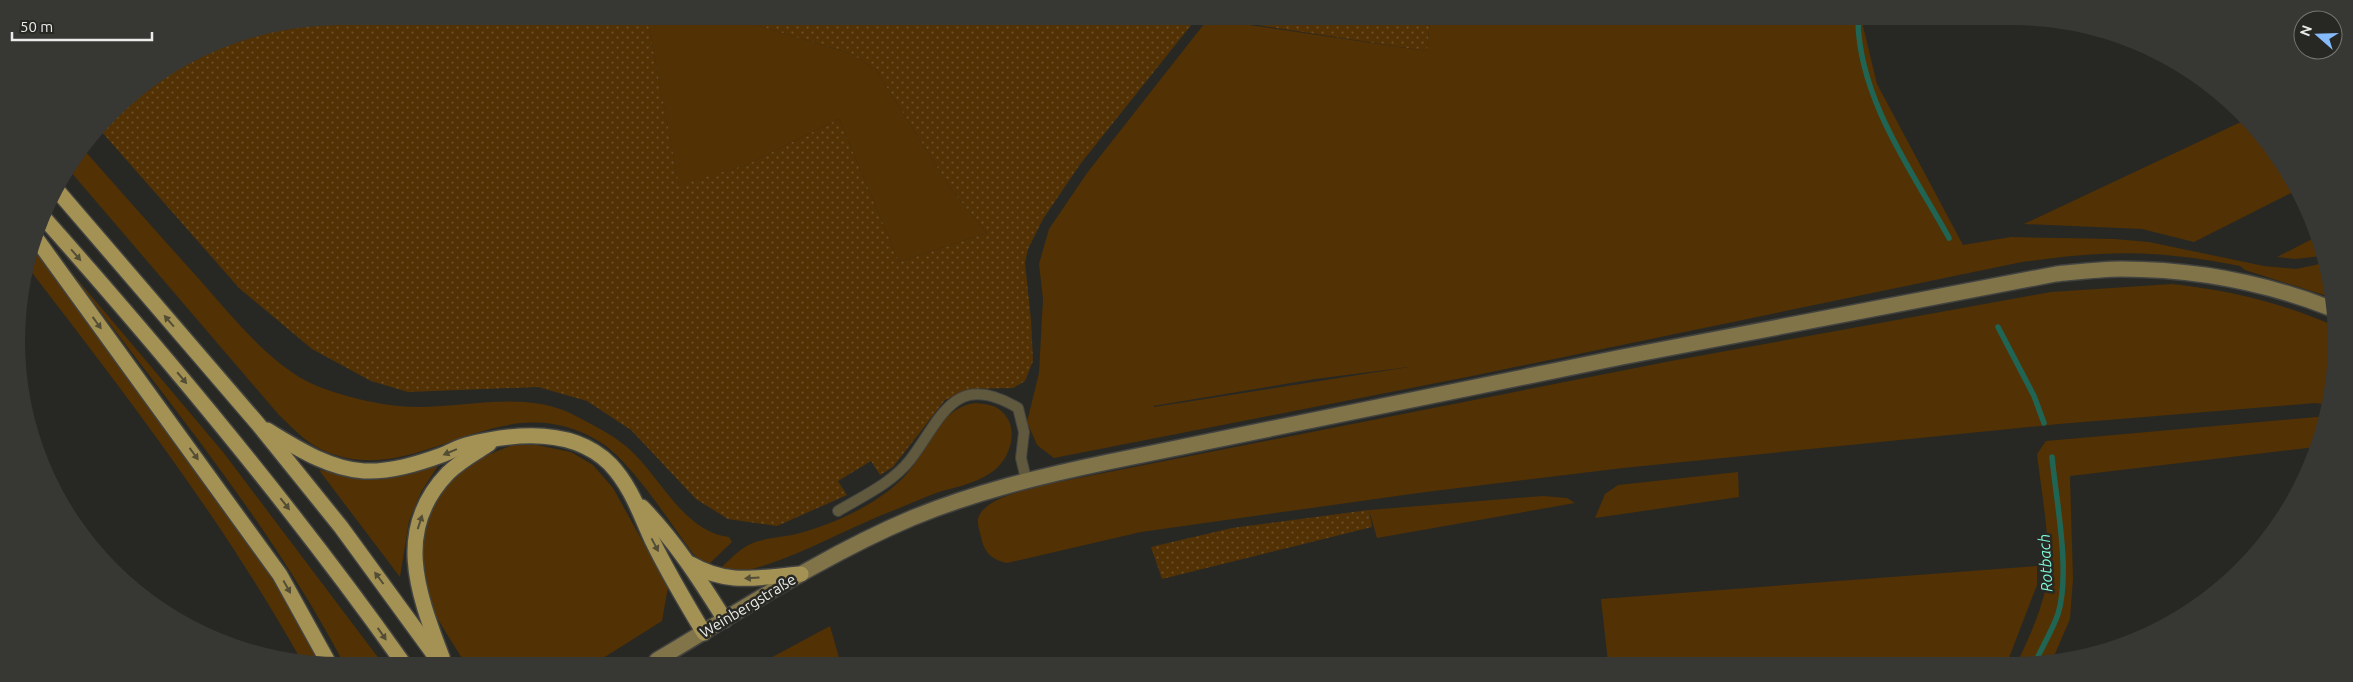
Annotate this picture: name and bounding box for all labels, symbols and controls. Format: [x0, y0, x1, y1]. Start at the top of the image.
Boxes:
scale bar [12, 10, 152, 42]
north arrow [2293, 10, 2343, 60]
text: 50 m [20, 18, 53, 35]
text: N [2296, 23, 2315, 38]
one-way arrow [71, 248, 82, 261]
one-way arrow [164, 315, 175, 327]
one-way arrow [92, 316, 103, 329]
one-way arrow [176, 372, 187, 385]
one-way arrow [189, 447, 199, 461]
one-way arrow [443, 448, 457, 456]
one-way arrow [280, 497, 290, 511]
one-way arrow [416, 514, 424, 529]
water label: Rotbach [2034, 534, 2056, 592]
one-way arrow [651, 537, 659, 552]
street label: Weinbergstraße [697, 570, 799, 641]
one-way arrow [374, 571, 384, 585]
one-way arrow [744, 574, 760, 582]
one-way arrow [283, 580, 291, 594]
one-way arrow [377, 627, 387, 641]

